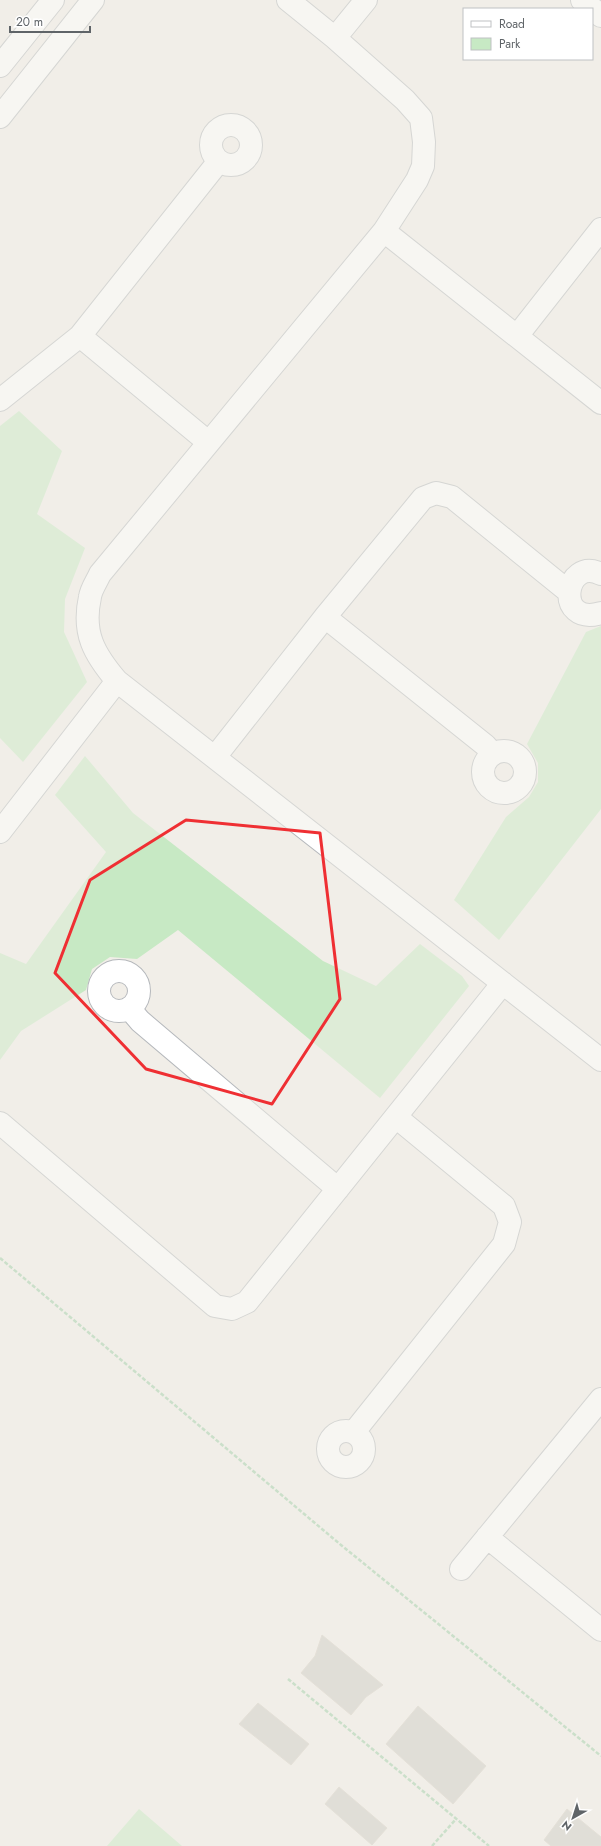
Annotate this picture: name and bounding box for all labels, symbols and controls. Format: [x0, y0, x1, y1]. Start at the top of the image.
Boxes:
scale bar [10, 8, 90, 34]
legend [463, 8, 593, 60]
text: 20 m [16, 13, 43, 31]
text: Road [499, 15, 525, 33]
text: Park [499, 35, 521, 53]
north arrow [553, 1798, 593, 1838]
text: N [558, 1817, 575, 1835]

